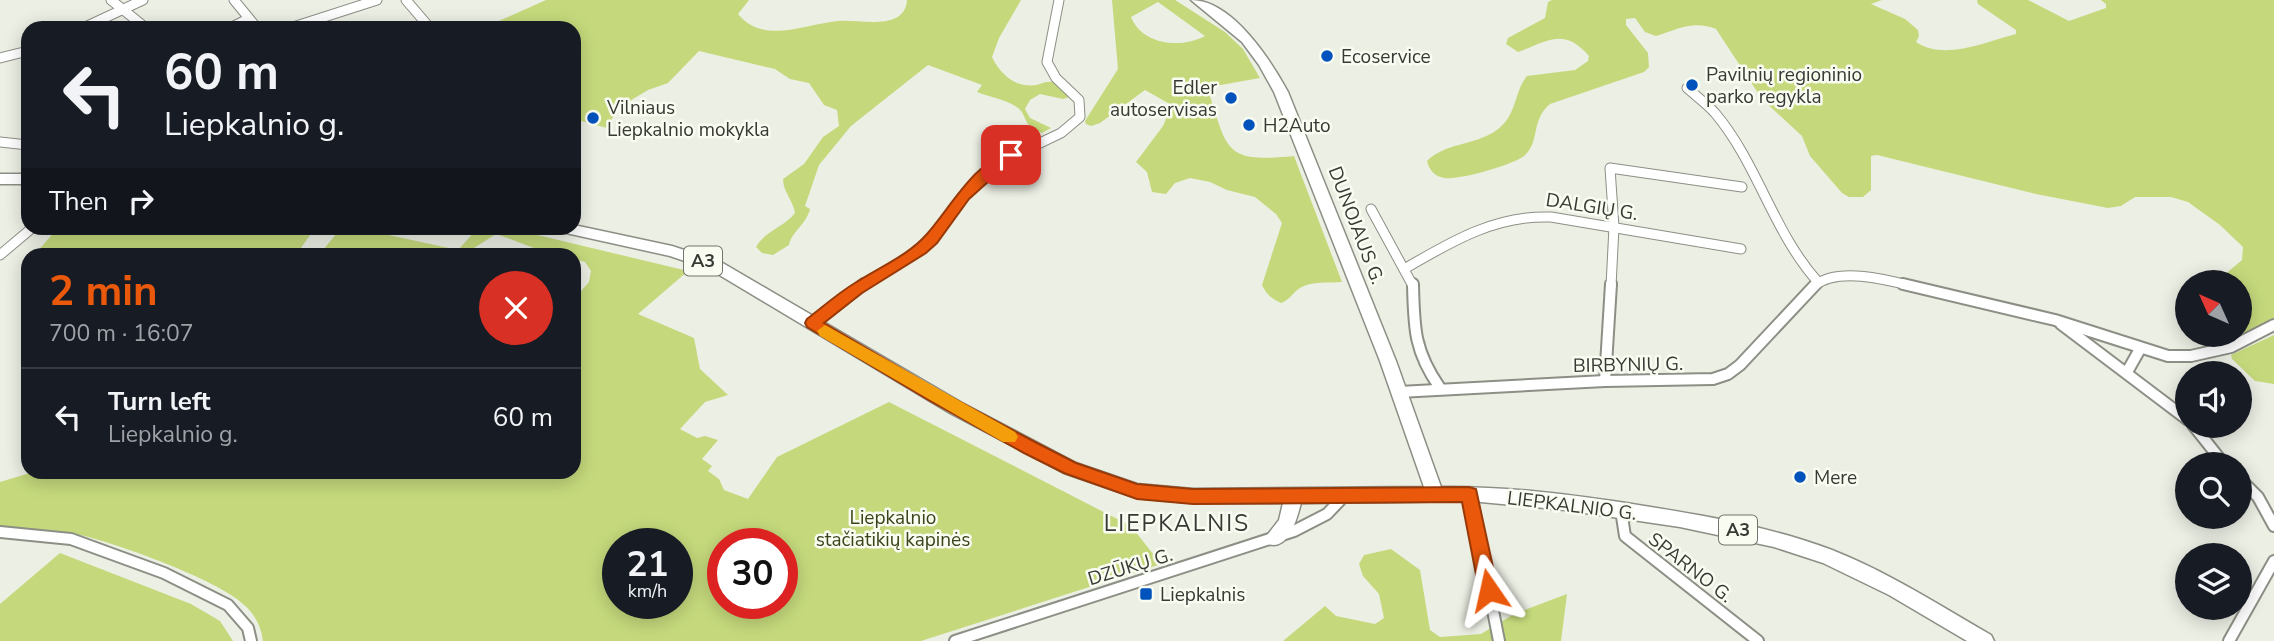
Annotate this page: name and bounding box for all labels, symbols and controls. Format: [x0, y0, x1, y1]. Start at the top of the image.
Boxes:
text: 60 m [164, 39, 279, 106]
place label: Ecoservice [1341, 44, 1431, 70]
marker: Ecoservice [1319, 48, 1335, 64]
icon: left [49, 49, 140, 140]
place label: Pavilnių regioninio parko regykla [1706, 62, 1862, 110]
place label: Edler autoservisas [1110, 75, 1217, 123]
marker: Pavilnių regioninio parko regykla [1684, 77, 1700, 93]
marker: Edler autoservisas [1223, 90, 1239, 106]
place label: Vilniaus Liepkalnio mokykla [606, 95, 770, 143]
text: Liepkalnio g. [164, 103, 344, 146]
marker: Vilniaus Liepkalnio mokykla [585, 110, 601, 126]
place label: H2Auto [1263, 113, 1331, 139]
marker: H2Auto [1241, 117, 1257, 133]
pin [981, 125, 1041, 185]
icon: arrive [992, 136, 1030, 174]
street label: DUNOJAUS G. [1322, 163, 1390, 288]
icon: right [122, 182, 160, 220]
text: Then [49, 184, 108, 219]
street label: DALGIŲ G. [1544, 187, 1640, 227]
road number: A3 [684, 246, 722, 276]
text: 2 min [49, 263, 158, 320]
north arrow [2175, 270, 2252, 346]
map controls [2175, 270, 2252, 620]
button: close [479, 271, 553, 345]
text: 700 m · 16:07 [49, 318, 194, 349]
street label: BIRBYNIŲ G. [1573, 351, 1683, 379]
button: sound [2175, 361, 2252, 438]
text: Turn left [108, 384, 211, 419]
icon: left [49, 398, 87, 436]
text: 60 m [493, 400, 553, 435]
text: Liepkalnio g. [108, 419, 238, 450]
button: search [2175, 452, 2252, 529]
place label: Mere [1814, 465, 1857, 491]
marker: Mere [1792, 469, 1808, 485]
street label: LIEPKALNIO G. [1506, 485, 1638, 527]
park label: Liepkalnio stačiatikių kapinės [816, 505, 970, 553]
district label: LIEPKALNIS [1104, 508, 1250, 539]
road number: A3 [1719, 516, 1757, 544]
street label: SPARNO G. [1643, 527, 1738, 609]
speed limit sign: 30 [707, 528, 798, 619]
text: 21 [626, 541, 669, 588]
street label: DZŪKŲ G. [1085, 542, 1176, 592]
button: layers [2175, 543, 2252, 620]
position arrow [1452, 553, 1526, 627]
text: km/h [628, 579, 667, 603]
place label: Liepkalnis [1160, 582, 1245, 608]
marker: Liepkalnis [1138, 586, 1154, 602]

